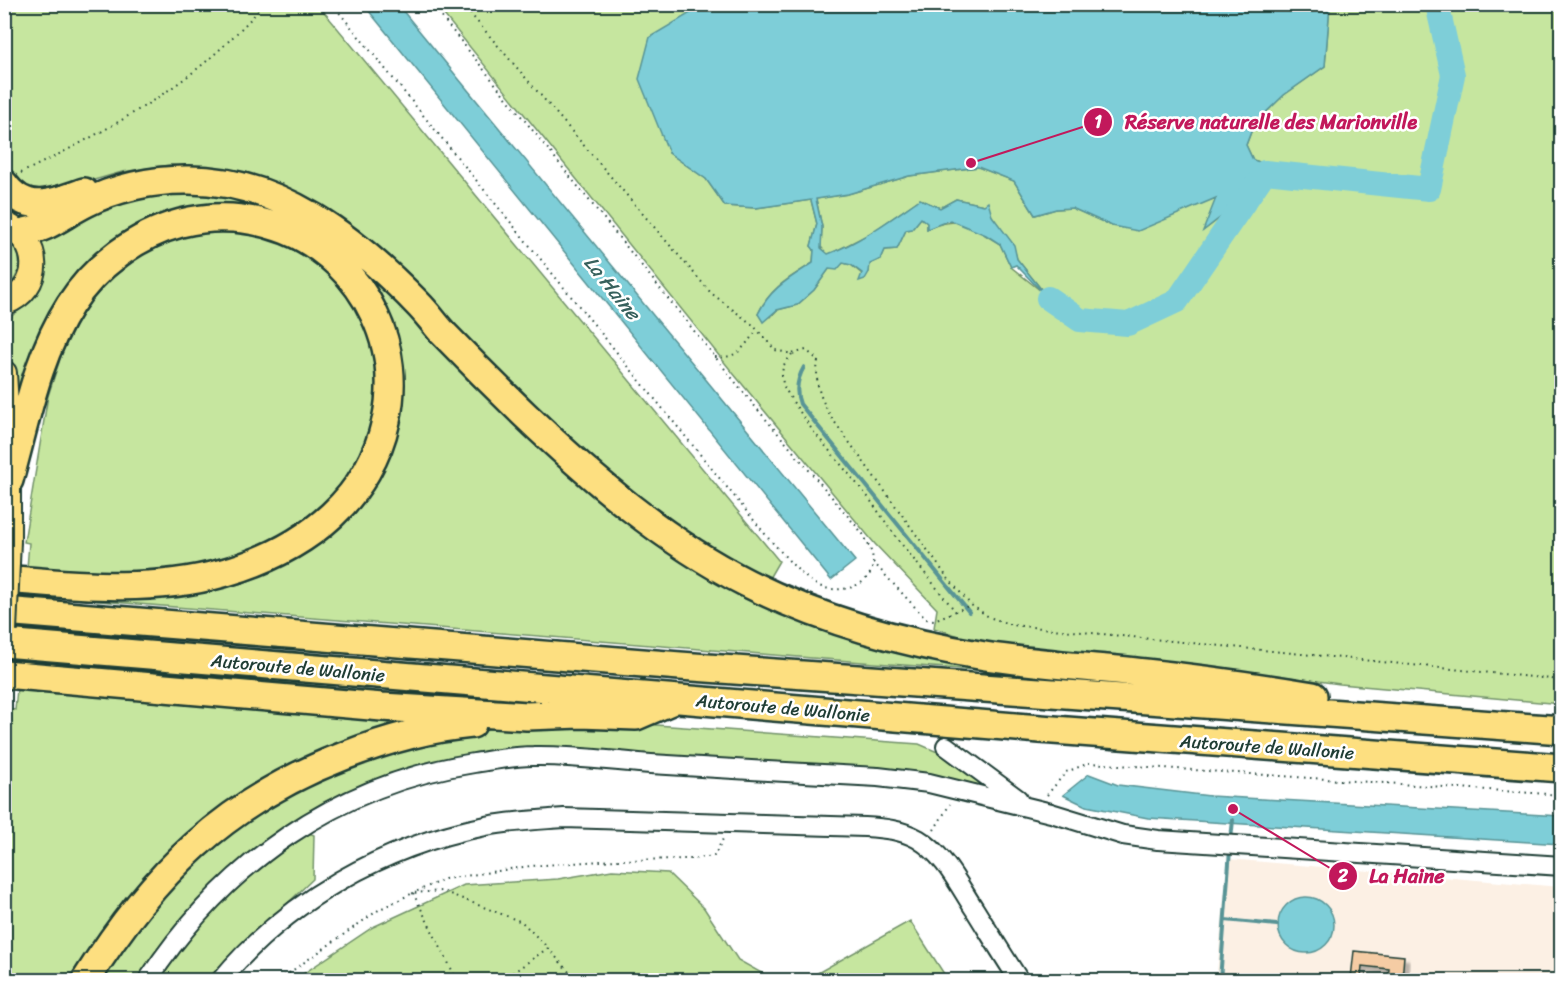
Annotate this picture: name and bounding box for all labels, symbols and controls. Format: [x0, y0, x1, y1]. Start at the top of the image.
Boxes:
callout: Réserve naturelle des Marionville [1083, 103, 1429, 141]
text: Réserve naturelle des Marionville [1124, 105, 1417, 140]
text: 1 [1094, 106, 1102, 138]
water label: La Haine [575, 248, 650, 330]
street label: Autoroute de Wallonie [209, 644, 386, 692]
street label: Autoroute de Wallonie [694, 684, 871, 732]
street label: Autoroute de Wallonie [1178, 725, 1355, 769]
callout: La Haine [1328, 857, 1457, 895]
text: La Haine [1369, 859, 1445, 894]
text: 2 [1337, 860, 1349, 892]

